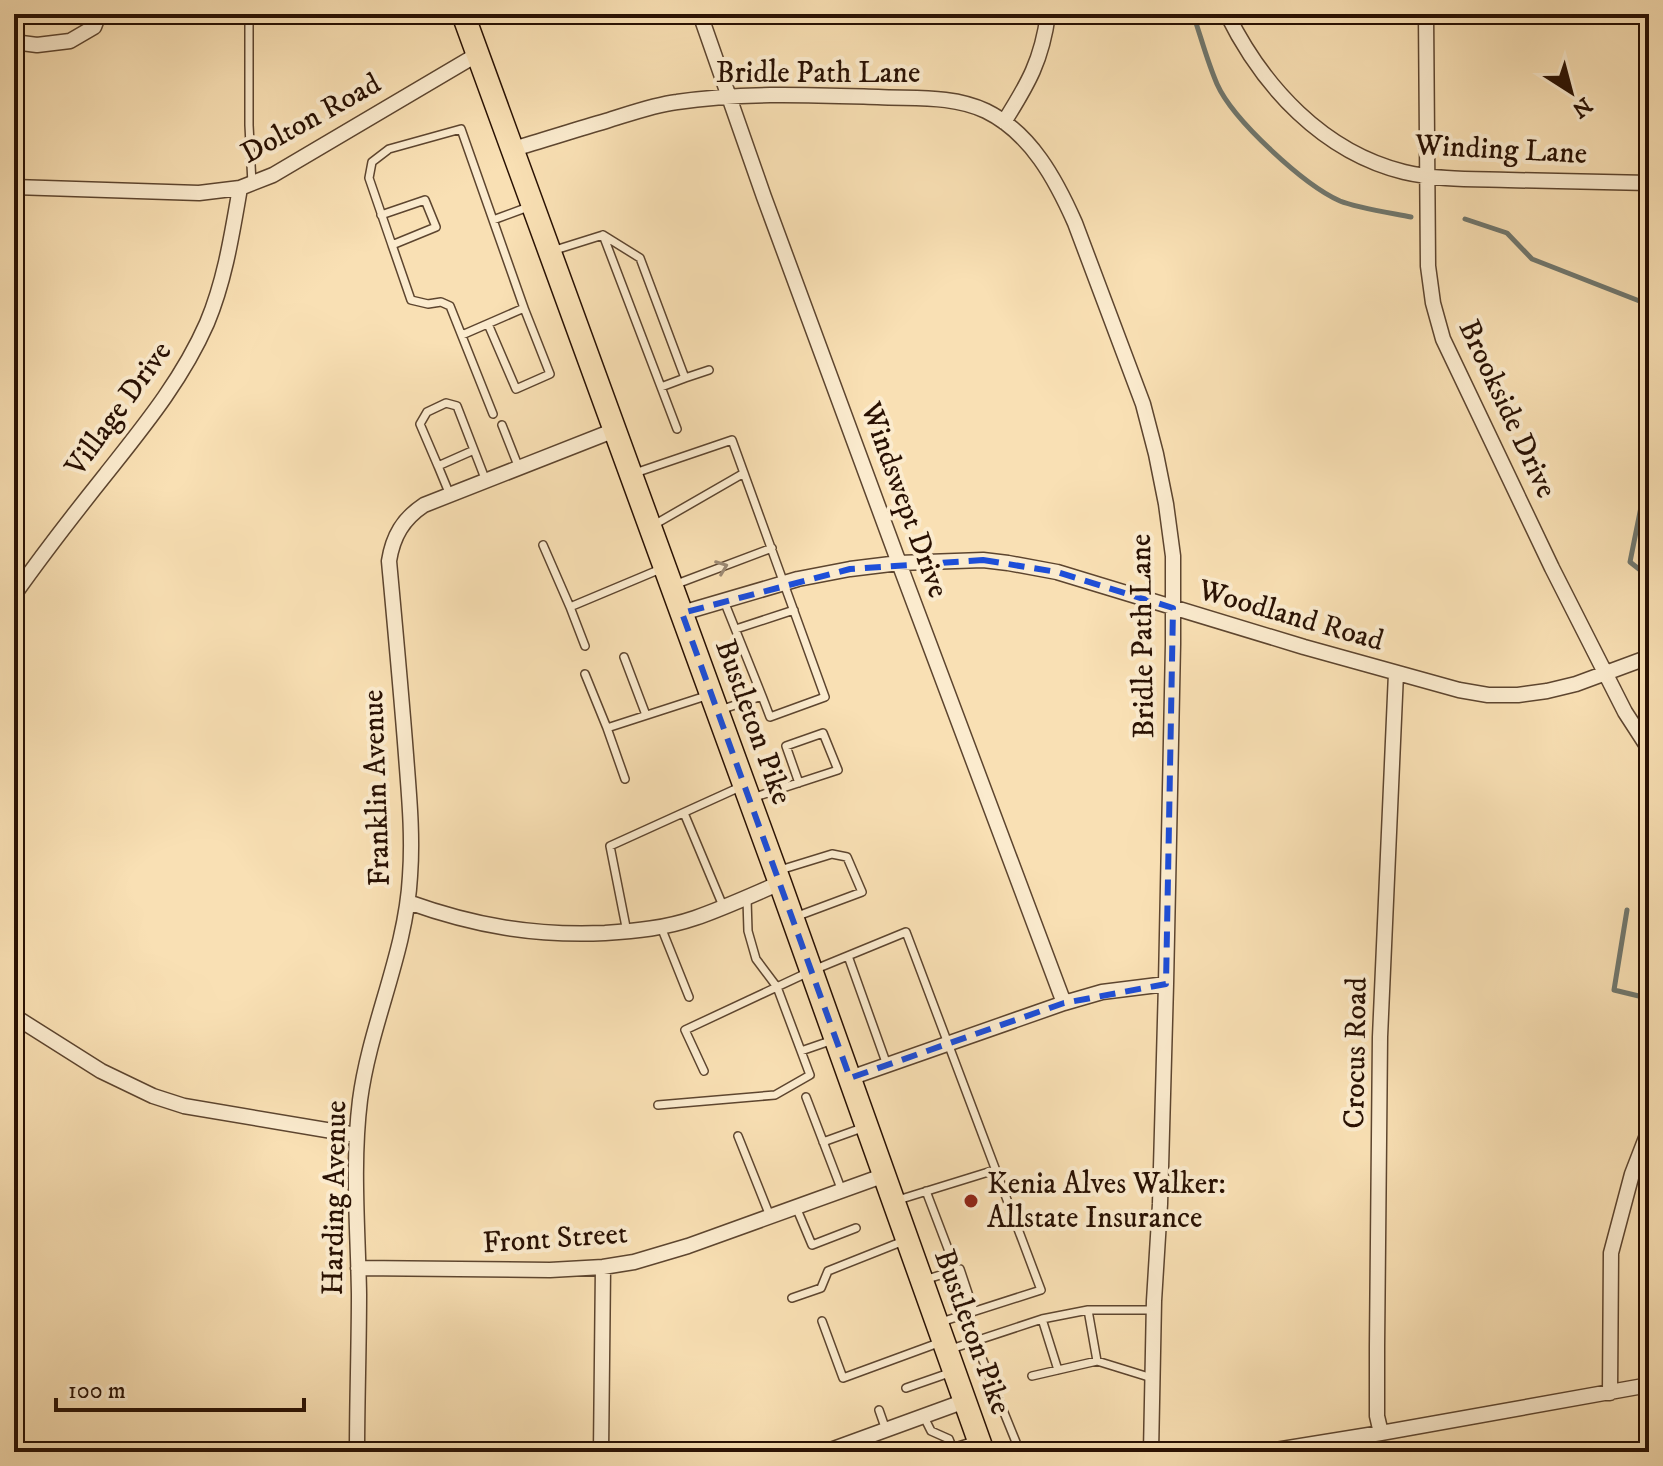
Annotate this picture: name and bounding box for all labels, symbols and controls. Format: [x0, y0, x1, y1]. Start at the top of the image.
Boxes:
north arrow [1531, 52, 1611, 132]
street label: Bridle Path Lane [716, 55, 920, 92]
street label: Dolton Road [235, 65, 387, 173]
text: N [1567, 91, 1597, 123]
street label: Winding Lane [1413, 127, 1588, 173]
street label: Brookside Drive [1450, 314, 1564, 504]
street label: Village Drive [57, 334, 180, 484]
street label: Windswept Drive [851, 396, 956, 603]
street label: Bridle Path Lane [1123, 533, 1163, 739]
one-way arrow [714, 560, 728, 577]
street label: Woodland Road [1193, 572, 1388, 660]
street label: Bustleton Pike [706, 634, 800, 810]
street label: Franklin Avenue [355, 689, 399, 887]
street label: Crocus Road [1336, 977, 1376, 1129]
street label: Harding Avenue [315, 1100, 355, 1296]
place label: Kenia Alves Walker: Allstate Insurance [987, 1166, 1226, 1237]
marker: Kenia Alves Walker: Allstate Insurance [962, 1192, 980, 1210]
street label: Front Street [481, 1215, 629, 1263]
street label: Bustleton Pike [925, 1244, 1019, 1420]
scale bar [56, 1362, 304, 1412]
text: 100 m [68, 1376, 126, 1406]

